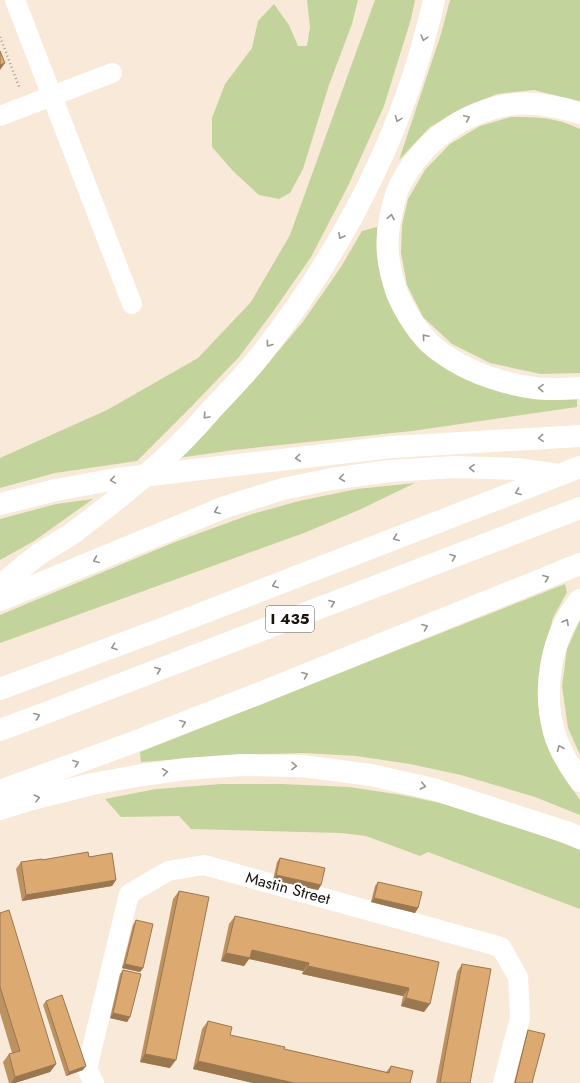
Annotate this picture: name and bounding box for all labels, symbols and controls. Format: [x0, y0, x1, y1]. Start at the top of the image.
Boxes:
one-way arrow [421, 34, 429, 41]
one-way arrow [463, 115, 471, 123]
one-way arrow [394, 116, 402, 123]
one-way arrow [386, 214, 395, 220]
one-way arrow [338, 232, 345, 239]
one-way arrow [422, 334, 429, 342]
one-way arrow [267, 340, 274, 347]
one-way arrow [538, 384, 544, 392]
one-way arrow [203, 411, 211, 419]
one-way arrow [538, 434, 544, 442]
one-way arrow [295, 453, 301, 462]
one-way arrow [469, 464, 475, 472]
one-way arrow [339, 473, 345, 482]
one-way arrow [110, 475, 116, 484]
one-way arrow [514, 487, 521, 495]
one-way arrow [213, 506, 220, 514]
one-way arrow [393, 534, 400, 542]
one-way arrow [450, 553, 457, 561]
one-way arrow [93, 555, 101, 563]
one-way arrow [541, 575, 549, 583]
one-way arrow [272, 581, 279, 589]
one-way arrow [328, 600, 335, 608]
road number: I 435 [266, 606, 314, 632]
one-way arrow [561, 619, 568, 626]
one-way arrow [421, 624, 429, 632]
one-way arrow [111, 642, 118, 650]
one-way arrow [155, 666, 162, 674]
one-way arrow [301, 672, 308, 680]
one-way arrow [33, 713, 40, 721]
one-way arrow [180, 719, 187, 727]
one-way arrow [557, 744, 565, 751]
one-way arrow [72, 759, 79, 768]
one-way arrow [291, 762, 297, 770]
one-way arrow [162, 768, 168, 777]
one-way arrow [419, 782, 426, 790]
one-way arrow [34, 794, 40, 802]
street label: Mastin Street [243, 866, 333, 910]

